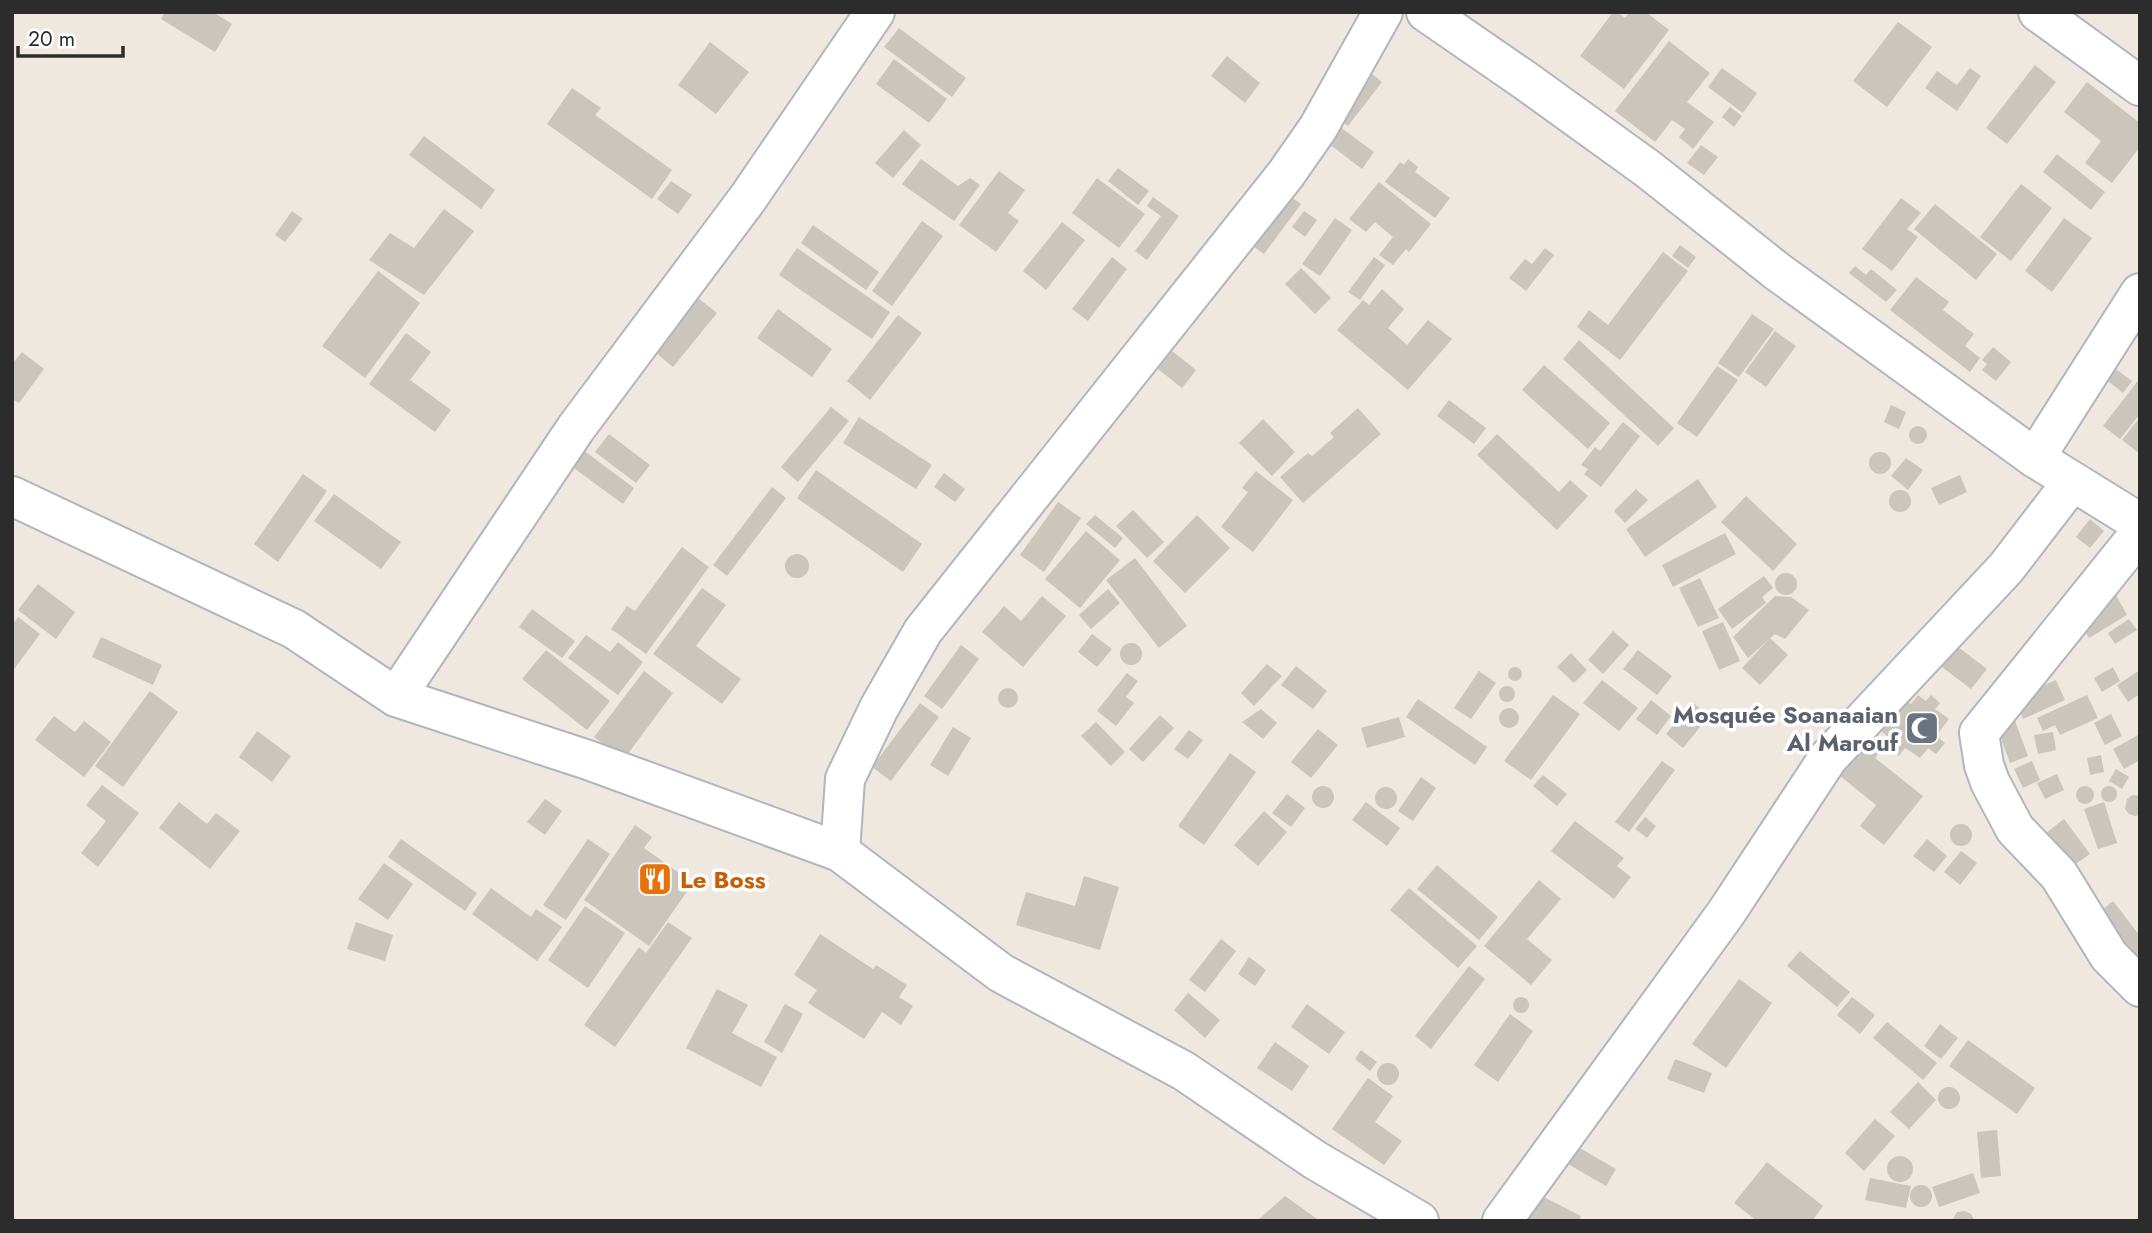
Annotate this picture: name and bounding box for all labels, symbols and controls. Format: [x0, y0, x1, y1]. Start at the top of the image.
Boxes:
scale bar [18, 14, 122, 58]
text: 20 m [28, 24, 75, 54]
place label: Mosquée Soanaaian Al Marouf [1673, 697, 1900, 760]
mosque icon: Mosquée Soanaaian Al Marouf [1903, 709, 1941, 747]
restaurant icon: Le Boss [636, 860, 674, 898]
place label: Le Boss [680, 862, 766, 897]

